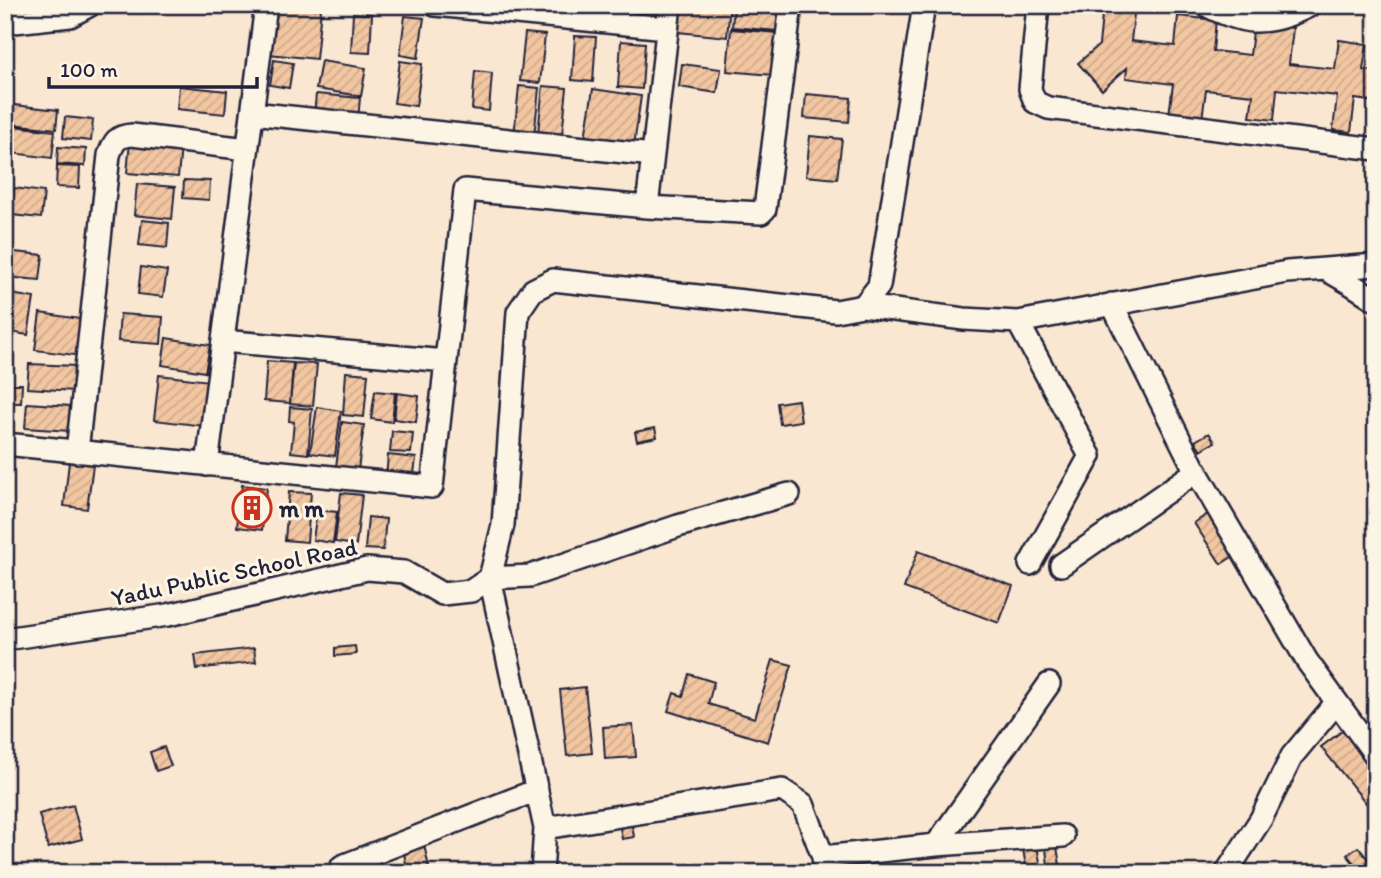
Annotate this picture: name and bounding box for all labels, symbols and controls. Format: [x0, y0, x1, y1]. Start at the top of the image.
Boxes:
scale bar [49, 46, 257, 90]
text: 100 m [60, 57, 118, 82]
building icon: m m [231, 487, 273, 529]
place label: m m [278, 494, 325, 523]
street label: Yadu Public School Road [108, 532, 360, 612]

